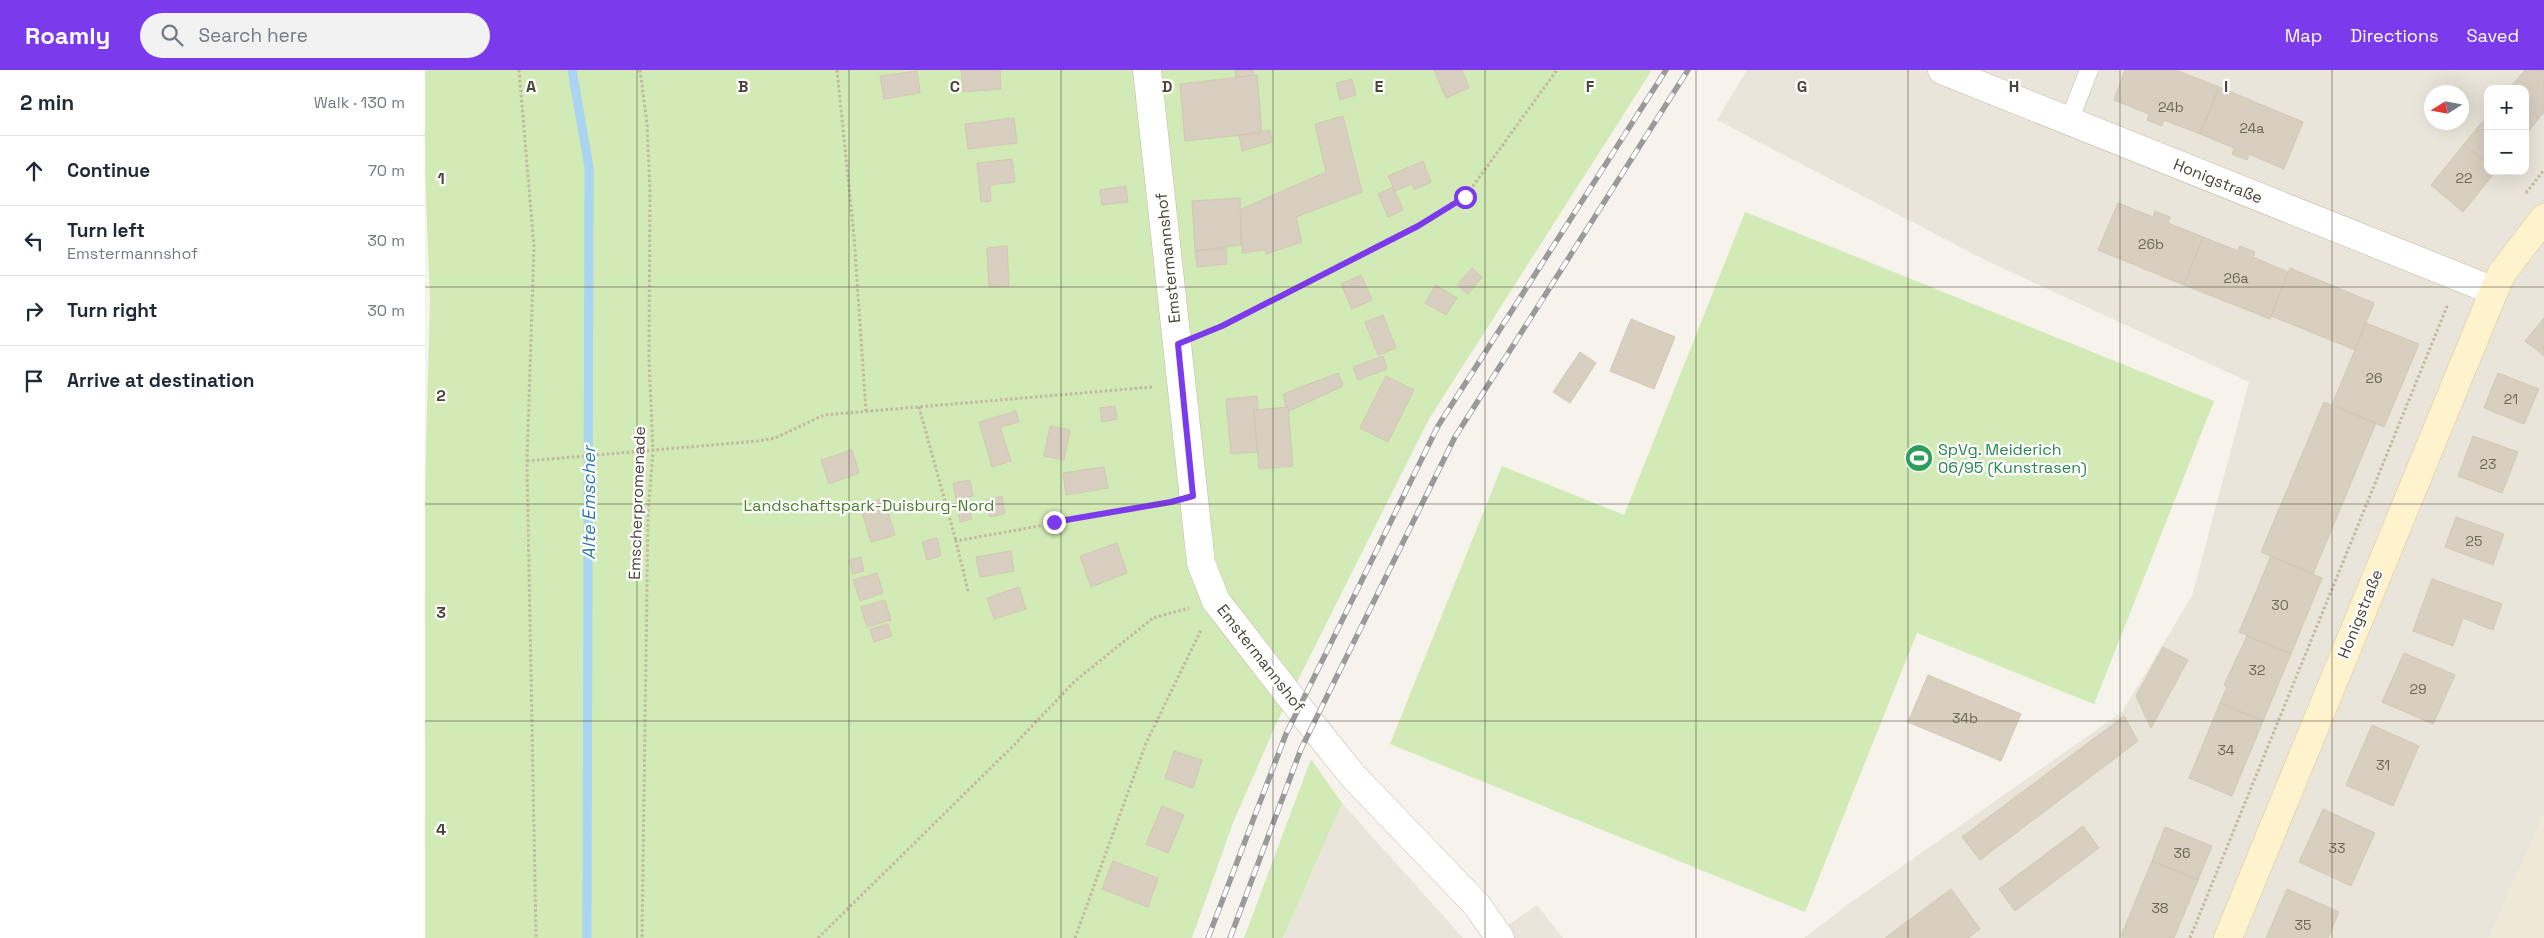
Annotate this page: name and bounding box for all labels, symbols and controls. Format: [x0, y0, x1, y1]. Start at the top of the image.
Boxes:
search box [140, 13, 490, 58]
text: Roamly [25, 20, 110, 51]
icon: search [158, 21, 186, 49]
text: Search here [198, 23, 308, 48]
text: Map [2285, 24, 2322, 47]
text: Directions [2350, 24, 2439, 47]
text: Saved [2467, 24, 2519, 47]
text: A [526, 76, 536, 97]
text: B [738, 76, 748, 97]
text: C [950, 76, 960, 97]
text: D [1162, 76, 1172, 97]
text: E [1375, 76, 1384, 97]
text: F [1586, 76, 1595, 97]
text: G [1797, 76, 1807, 97]
text: H [2009, 76, 2019, 97]
text: I [2224, 76, 2228, 97]
north arrow [2424, 85, 2469, 130]
map controls [2484, 85, 2529, 175]
button: + [2484, 85, 2529, 130]
text: 2 min [20, 89, 74, 116]
text: Walk · 130 m [314, 92, 405, 113]
house number: 24b [2158, 98, 2184, 116]
house number: 24a [2240, 119, 2264, 137]
button: − [2484, 130, 2529, 175]
street label: Honigstraße [2170, 154, 2266, 208]
icon: ahead [20, 157, 48, 185]
text: Continue [67, 158, 150, 183]
text: 70 m [368, 160, 405, 181]
text: 1 [437, 168, 445, 189]
house number: 22 [2456, 169, 2472, 187]
route start [1454, 186, 1477, 209]
street label: Emstermannshof [1151, 192, 1185, 324]
text: Turn left [67, 218, 145, 243]
icon: left [20, 227, 48, 255]
text: 30 m [367, 230, 405, 251]
house number: 26b [2138, 235, 2164, 253]
text: Emstermannshof [67, 243, 198, 264]
house number: 26a [2223, 269, 2249, 287]
icon: right [20, 297, 48, 325]
text: Turn right [67, 298, 157, 323]
text: 30 m [367, 300, 405, 321]
icon: arrive [20, 367, 48, 395]
text: Arrive at destination [67, 368, 255, 393]
house number: 26 [2365, 369, 2383, 387]
text: 2 [436, 385, 446, 406]
house number: 21 [2504, 390, 2518, 408]
street label: Emscherpromenade [624, 426, 650, 580]
place label: SpVg. Meiderich 06/95 (Kunstrasen) [1938, 439, 2087, 478]
sports icon: SpVg. Meiderich 06/95 (Kunstrasen) [1904, 443, 1934, 473]
water label: Alte Emscher [577, 444, 600, 560]
house number: 23 [2480, 455, 2496, 473]
park label: Landschaftspark-Duisburg-Nord [744, 495, 994, 516]
route end [1043, 511, 1066, 534]
house number: 25 [2466, 532, 2482, 550]
street label: Honigstraße [2333, 566, 2387, 662]
house number: 30 [2271, 596, 2289, 614]
street label: Emstermannshof [1212, 600, 1310, 716]
text: 3 [436, 602, 446, 623]
house number: 32 [2249, 661, 2265, 679]
house number: 29 [2410, 680, 2426, 698]
house number: 34b [1952, 709, 1978, 727]
house number: 34 [2217, 741, 2235, 759]
house number: 31 [2376, 756, 2390, 774]
text: 4 [436, 819, 446, 840]
house number: 33 [2329, 839, 2345, 857]
house number: 36 [2173, 844, 2191, 862]
house number: 38 [2151, 899, 2169, 917]
house number: 35 [2295, 916, 2311, 934]

